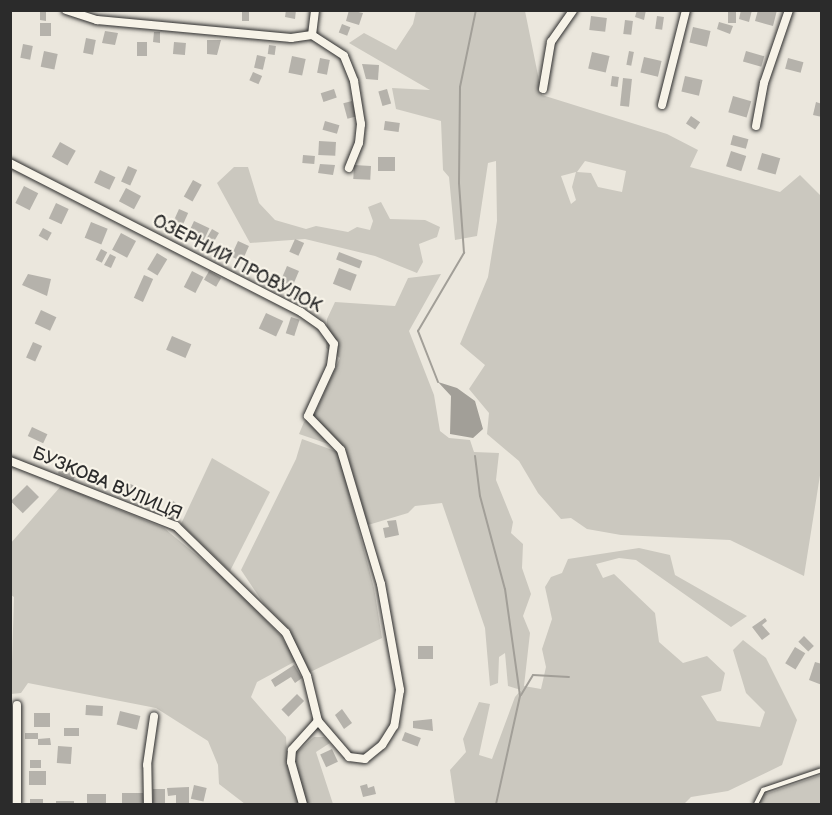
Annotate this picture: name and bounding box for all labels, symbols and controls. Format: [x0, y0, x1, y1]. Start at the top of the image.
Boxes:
street label: ОЗЕРНИЙ ПРОВУЛОК [149, 210, 325, 318]
street label: БУЗКОВА ВУЛИЦЯ [29, 443, 185, 525]

